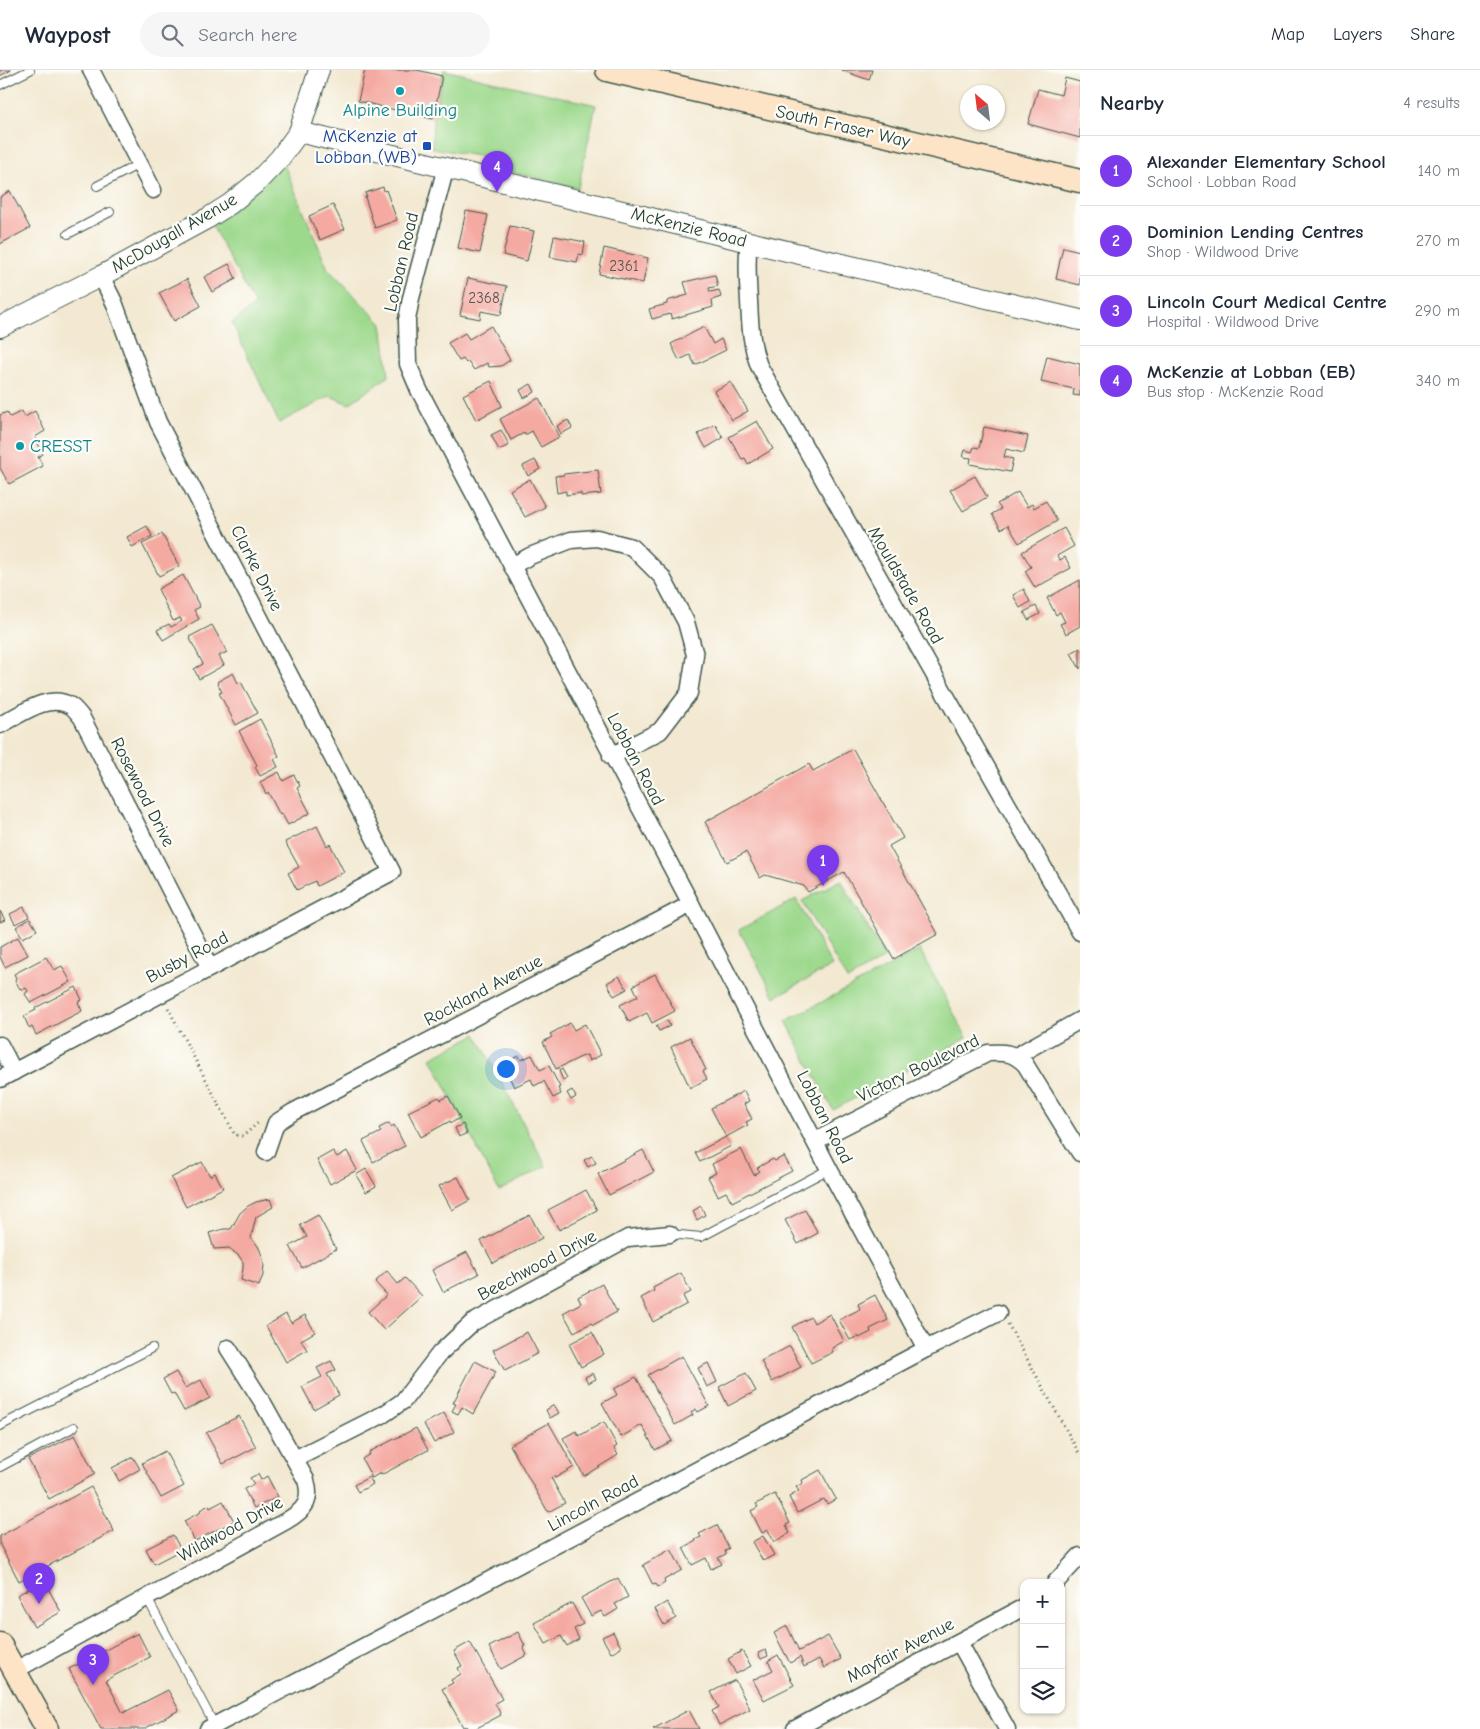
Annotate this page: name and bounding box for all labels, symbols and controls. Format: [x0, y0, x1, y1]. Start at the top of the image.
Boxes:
search box [140, 12, 490, 57]
text: Waypost [25, 21, 110, 49]
icon: search [158, 21, 186, 49]
text: Search here [198, 24, 297, 46]
text: Map [1271, 24, 1305, 45]
text: Layers [1333, 24, 1382, 45]
text: Share [1410, 24, 1455, 45]
marker: Alpine Building [394, 85, 406, 97]
north arrow [960, 85, 1005, 130]
text: Nearby [1100, 91, 1164, 115]
text: 4 results [1403, 94, 1460, 112]
place label: Alpine Building [343, 100, 457, 121]
street label: South Fraser Way [774, 101, 913, 152]
place label: McKenzie at Lobban (WB) [315, 126, 418, 168]
marker: McKenzie at Lobban (WB) [421, 140, 433, 152]
pin: 4 [481, 151, 513, 192]
text: Alexander Elementary School [1147, 151, 1386, 173]
text: 1 [1113, 162, 1119, 180]
text: 140 m [1418, 162, 1460, 180]
text: School · Lobban Road [1147, 173, 1296, 191]
street label: McDougall Avenue [108, 189, 241, 278]
street label: McKenzie Road [629, 203, 749, 252]
street label: Lobban Road [380, 210, 423, 314]
text: Dominion Lending Centres [1147, 221, 1363, 243]
text: 2 [1112, 232, 1120, 250]
text: 270 m [1416, 232, 1460, 250]
text: Shop · Wildwood Drive [1147, 243, 1299, 261]
house number: 2361 [609, 257, 639, 275]
house number: 2368 [468, 289, 500, 307]
text: Lincoln Court Medical Centre [1147, 291, 1386, 313]
text: 3 [1112, 302, 1120, 320]
text: 290 m [1415, 302, 1460, 320]
text: Hospital · Wildwood Drive [1147, 313, 1319, 331]
text: McKenzie at Lobban (EB) [1147, 361, 1356, 383]
text: 4 [1112, 372, 1120, 390]
text: 340 m [1416, 372, 1460, 390]
text: Bus stop · McKenzie Road [1147, 383, 1324, 401]
place label: CRESST [30, 436, 93, 457]
marker: CRESST [14, 440, 26, 452]
street label: Clarke Drive [226, 522, 287, 615]
street label: Mouldstade Road [863, 523, 948, 648]
street label: Lobban Road [602, 709, 669, 809]
street label: Rosewood Drive [106, 734, 179, 851]
pin: 1 [807, 845, 839, 886]
street label: Busby Road [142, 927, 232, 988]
street label: Rockland Avenue [420, 950, 546, 1030]
street label: Victory Boulevard [854, 1030, 983, 1107]
your location [493, 1056, 519, 1082]
street label: Lobban Road [792, 1067, 857, 1167]
street label: Beechwood Drive [474, 1225, 600, 1306]
street label: Lincoln Road [544, 1471, 642, 1536]
street label: Wildwood Drive [174, 1492, 286, 1567]
pin: 2 [23, 1563, 55, 1604]
map controls [1020, 1579, 1065, 1714]
button: + [1020, 1579, 1065, 1624]
street label: Mayfair Avenue [843, 1613, 957, 1688]
button: − [1020, 1624, 1065, 1669]
pin: 3 [77, 1644, 109, 1685]
button: layers [1020, 1669, 1065, 1714]

